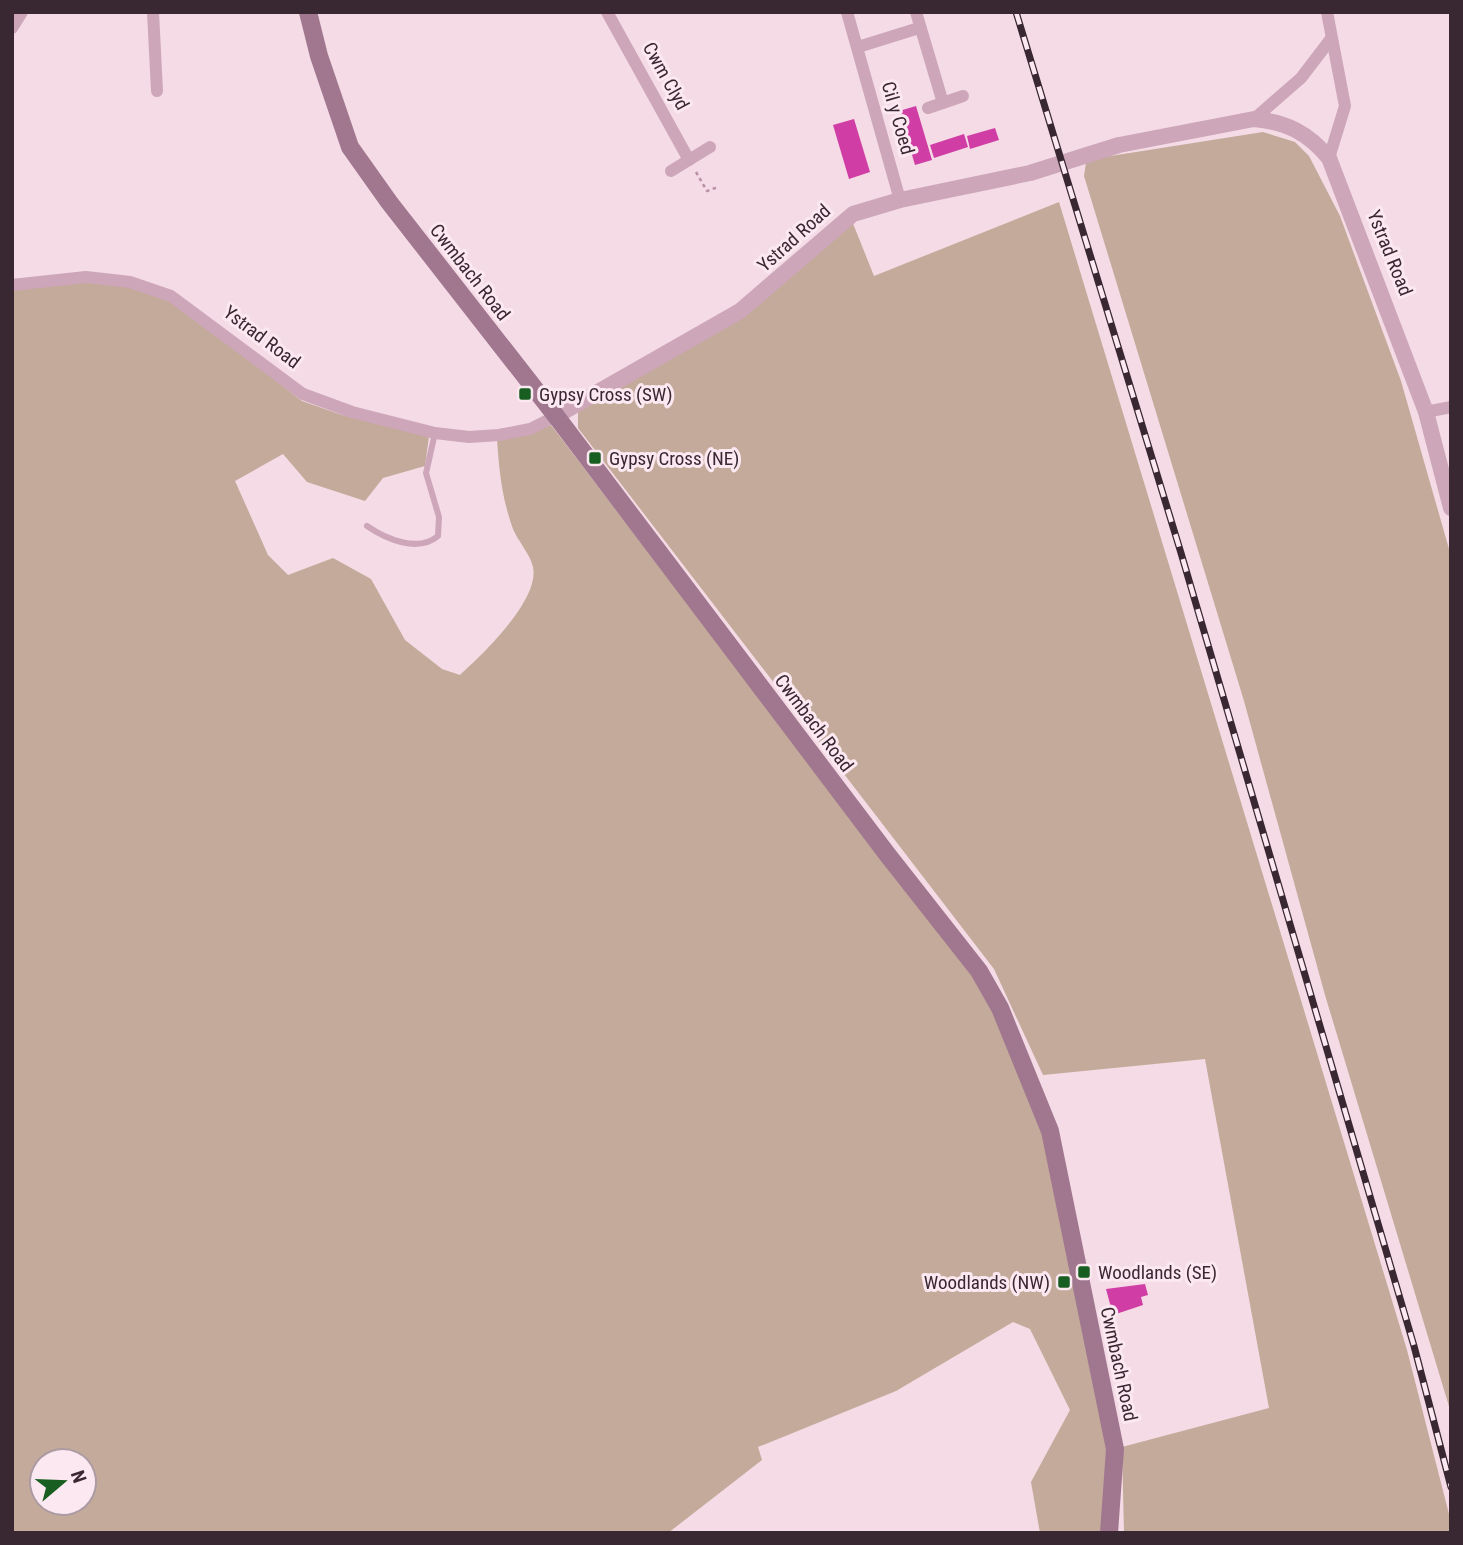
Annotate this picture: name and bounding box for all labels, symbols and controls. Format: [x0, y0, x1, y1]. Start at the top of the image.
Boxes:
street label: Cwm Clyd [638, 38, 694, 114]
street label: Cil y Coed [877, 79, 919, 157]
street label: Ystrad Road [753, 199, 835, 277]
street label: Ystrad Road [1362, 207, 1418, 299]
street label: Cwmbach Road [425, 219, 515, 325]
street label: Ystrad Road [219, 301, 305, 373]
place label: Gypsy Cross (SW) [539, 383, 673, 406]
marker: Gypsy Cross (SW) [517, 386, 533, 402]
place label: Gypsy Cross (NE) [609, 447, 739, 470]
marker: Gypsy Cross (NE) [587, 450, 603, 466]
street label: Cwmbach Road [770, 670, 858, 776]
place label: Woodlands (SE) [1098, 1261, 1217, 1284]
marker: Woodlands (SE) [1076, 1264, 1092, 1280]
place label: Woodlands (NW) [924, 1271, 1050, 1294]
marker: Woodlands (NW) [1056, 1274, 1072, 1290]
street label: Cwmbach Road [1096, 1305, 1142, 1423]
north arrow [28, 1447, 98, 1517]
text: N [66, 1467, 91, 1486]

